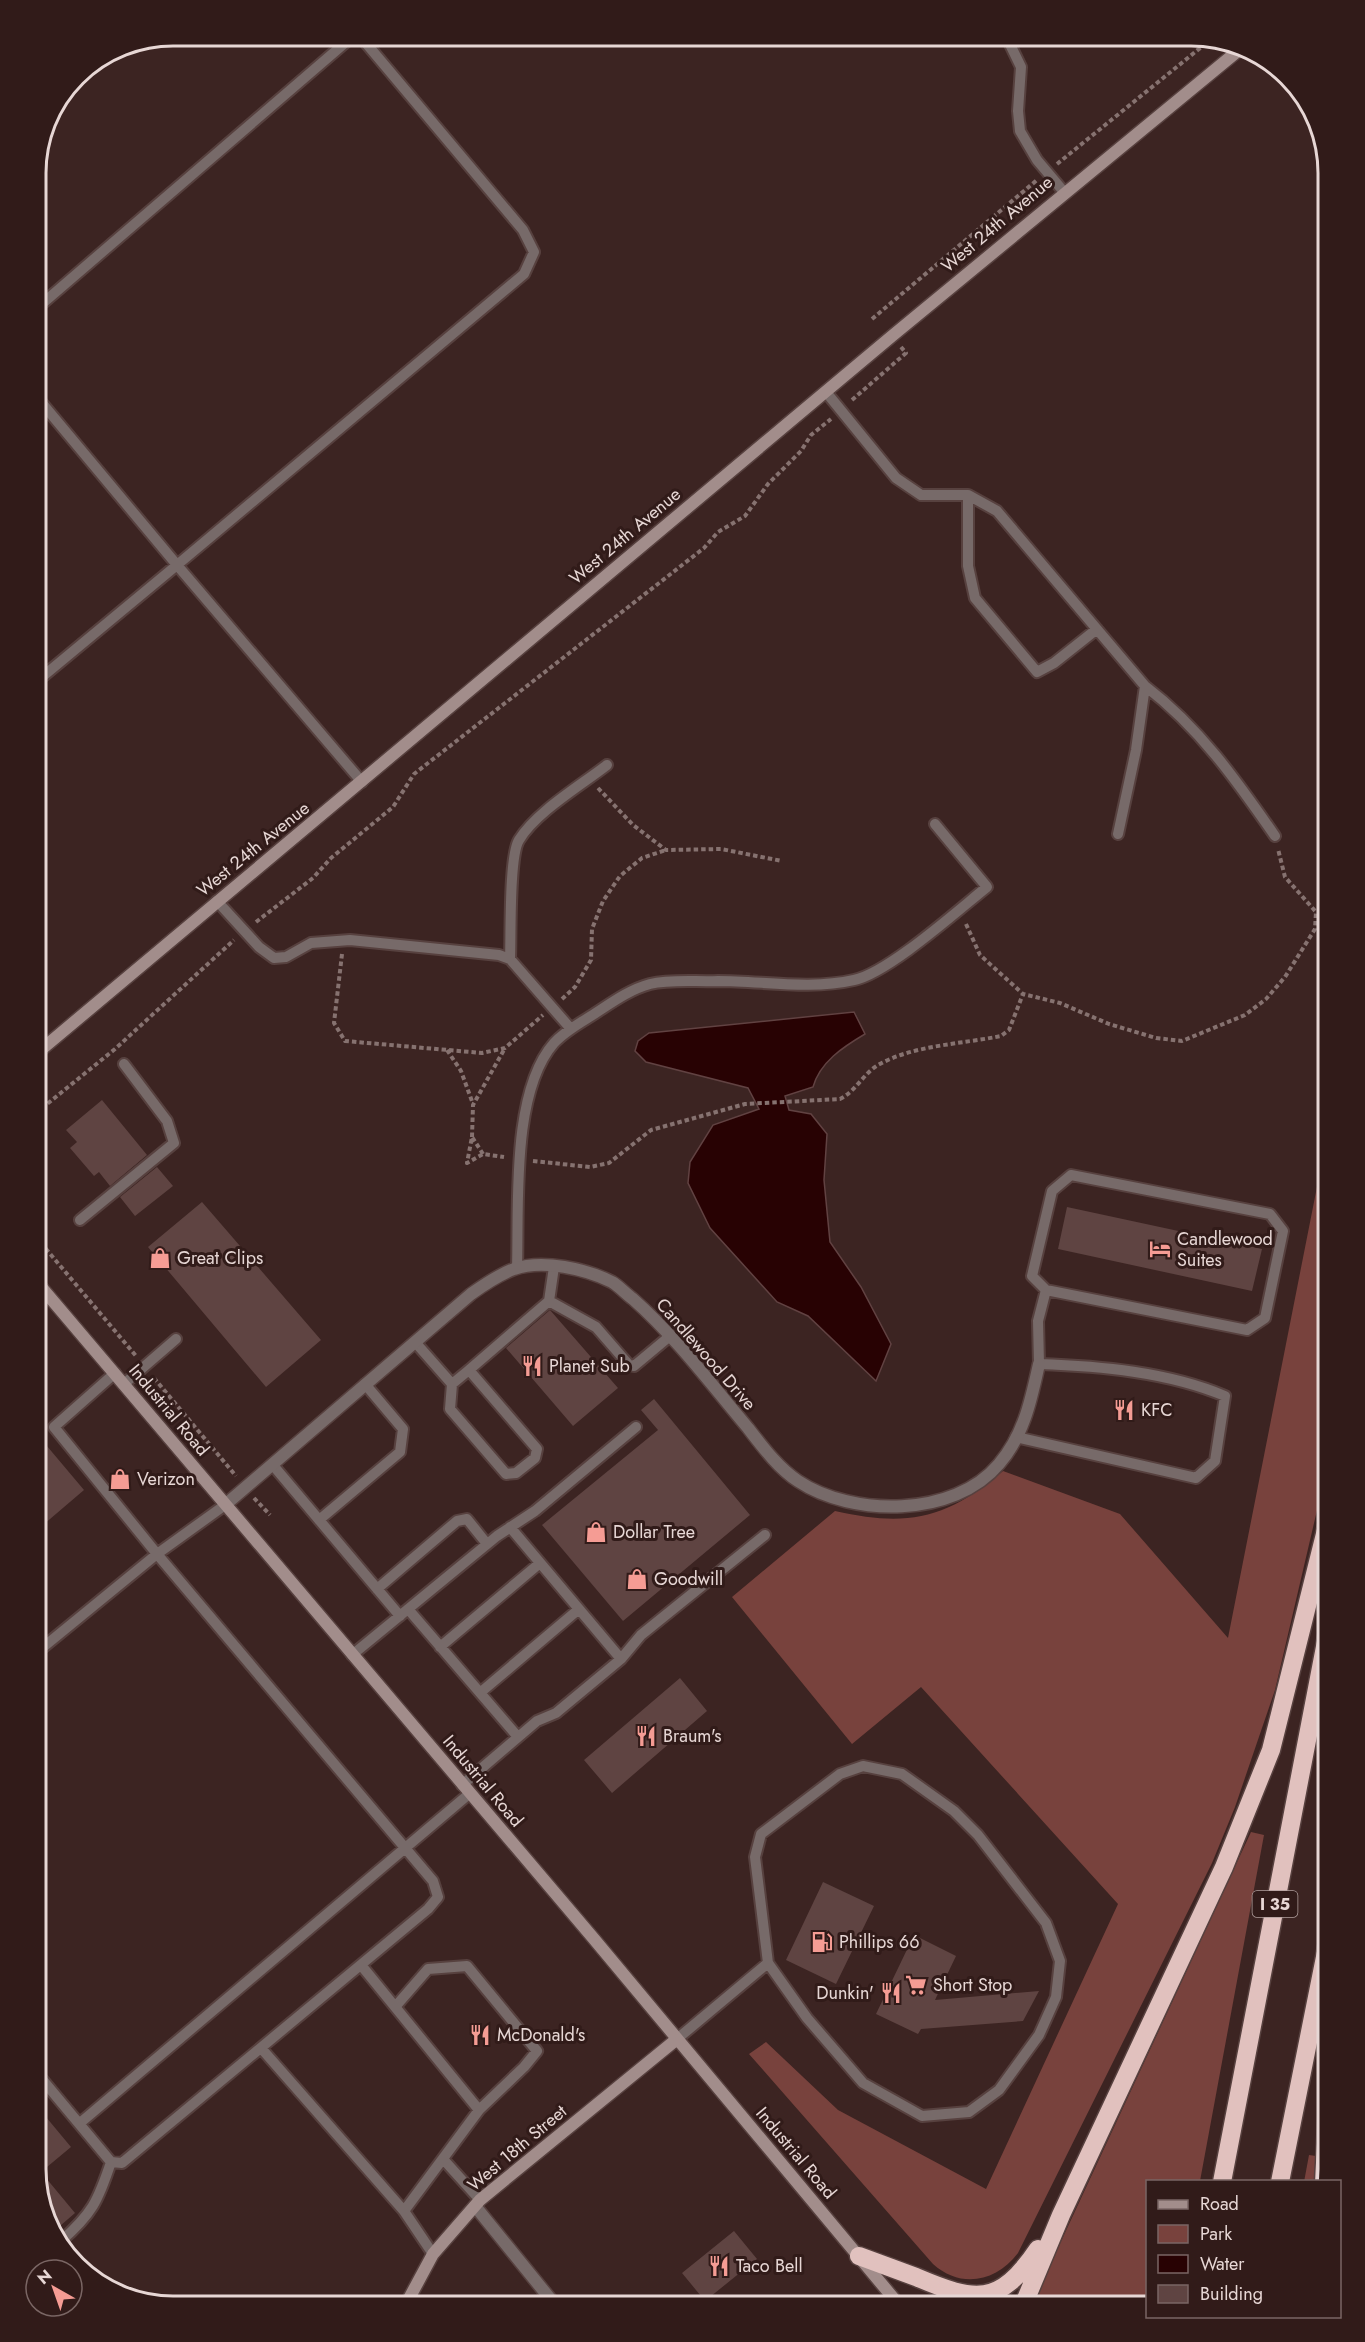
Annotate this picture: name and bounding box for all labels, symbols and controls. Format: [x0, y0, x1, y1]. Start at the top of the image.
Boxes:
street label: West 24th Avenue [936, 169, 1058, 279]
street label: West 24th Avenue [564, 481, 686, 591]
street label: West 24th Avenue [191, 795, 315, 903]
place label: Candlewood Suites [1177, 1226, 1273, 1273]
hotel icon: Candlewood Suites [1148, 1237, 1172, 1261]
place label: Great Clips [177, 1245, 263, 1271]
shop icon: Great Clips [148, 1246, 172, 1270]
street label: Candlewood Drive [650, 1292, 762, 1416]
place label: Planet Sub [549, 1353, 630, 1379]
restaurant icon: Planet Sub [520, 1354, 544, 1378]
street label: Industrial Road [123, 1358, 215, 1462]
place label: KFC [1141, 1397, 1173, 1423]
restaurant icon: KFC [1112, 1398, 1136, 1422]
place label: Verizon [137, 1466, 195, 1492]
shop icon: Verizon [108, 1467, 132, 1491]
place label: Dollar Tree [613, 1519, 695, 1545]
shop icon: Dollar Tree [584, 1520, 608, 1544]
place label: Goodwill [654, 1566, 723, 1592]
shop icon: Goodwill [625, 1567, 649, 1591]
place label: Braum's [663, 1723, 721, 1749]
restaurant icon: Braum's [634, 1724, 658, 1748]
street label: Industrial Road [437, 1729, 529, 1833]
road number: I 35 [1252, 1891, 1298, 1917]
place label: Phillips 66 [839, 1929, 920, 1955]
fuel station icon: Phillips 66 [810, 1930, 834, 1954]
place label: Short Stop [933, 1972, 1012, 1998]
supermarket icon: Short Stop [904, 1973, 928, 1997]
place label: Dunkin' [816, 1980, 874, 2006]
restaurant icon: Dunkin' [879, 1981, 903, 2005]
place label: McDonald's [497, 2022, 585, 2048]
restaurant icon: McDonald's [468, 2023, 492, 2047]
street label: West 18th Street [462, 2098, 573, 2197]
street label: Industrial Road [750, 2101, 842, 2205]
legend [1146, 2180, 1341, 2318]
text: Road [1200, 2191, 1239, 2217]
text: Park [1200, 2221, 1232, 2247]
text: Water [1200, 2251, 1245, 2277]
place label: Taco Bell [736, 2253, 803, 2279]
restaurant icon: Taco Bell [707, 2254, 731, 2278]
north arrow [24, 2258, 84, 2318]
text: N [32, 2264, 57, 2290]
text: Building [1200, 2281, 1263, 2307]

